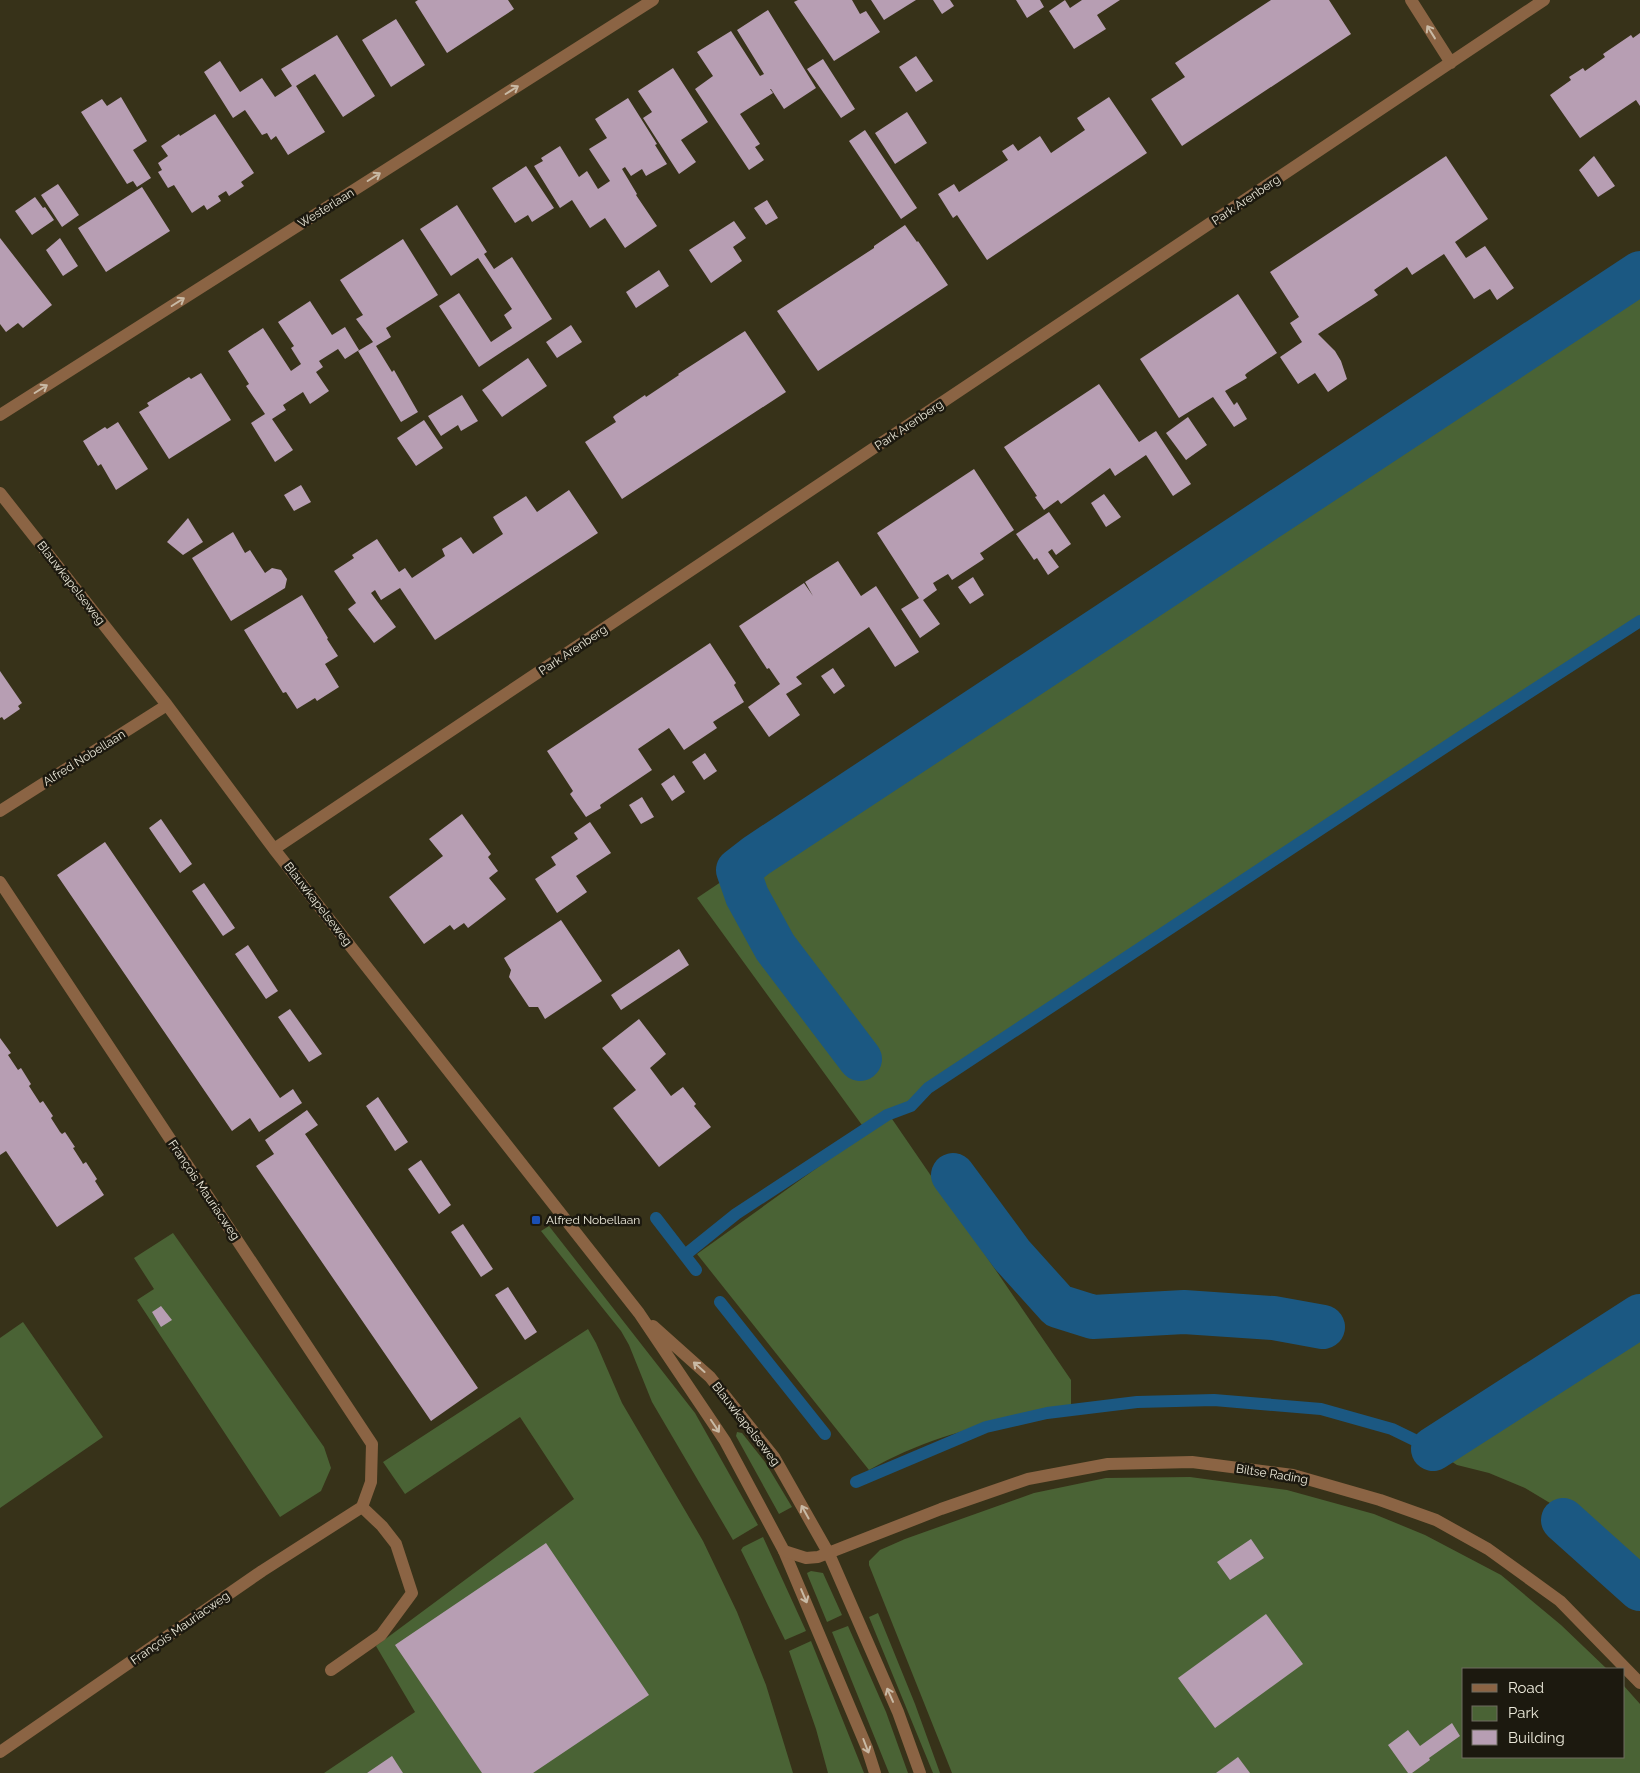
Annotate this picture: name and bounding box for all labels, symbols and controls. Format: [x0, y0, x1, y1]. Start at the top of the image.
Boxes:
one-way arrow [1425, 25, 1435, 39]
one-way arrow [504, 85, 518, 95]
one-way arrow [367, 172, 381, 182]
street label: Park Arenberg [1209, 172, 1283, 228]
street label: Westerlaan [296, 185, 356, 231]
one-way arrow [171, 297, 185, 307]
one-way arrow [34, 384, 48, 394]
street label: Park Arenberg [872, 397, 946, 453]
street label: Blauwkapelseweg [34, 539, 108, 627]
street label: Park Arenberg [536, 622, 610, 678]
street label: Alfred Nobellaan [40, 727, 128, 789]
street label: Blauwkapelseweg [281, 860, 355, 948]
street label: François Mauriacweg [165, 1137, 243, 1243]
place label: Alfred Nobellaan [546, 1213, 640, 1227]
marker: Alfred Nobellaan [530, 1214, 542, 1226]
one-way arrow [693, 1361, 706, 1373]
street label: Blauwkapelseweg [709, 1380, 783, 1468]
one-way arrow [710, 1419, 720, 1433]
street label: Biltse Rading [1235, 1461, 1309, 1487]
one-way arrow [800, 1504, 810, 1519]
one-way arrow [799, 1588, 809, 1603]
street label: François Mauriacweg [128, 1589, 232, 1667]
legend [1462, 1668, 1625, 1758]
text: Road [1508, 1679, 1544, 1697]
one-way arrow [884, 1688, 894, 1703]
text: Park [1508, 1704, 1539, 1722]
text: Building [1508, 1729, 1565, 1747]
one-way arrow [862, 1738, 871, 1753]

